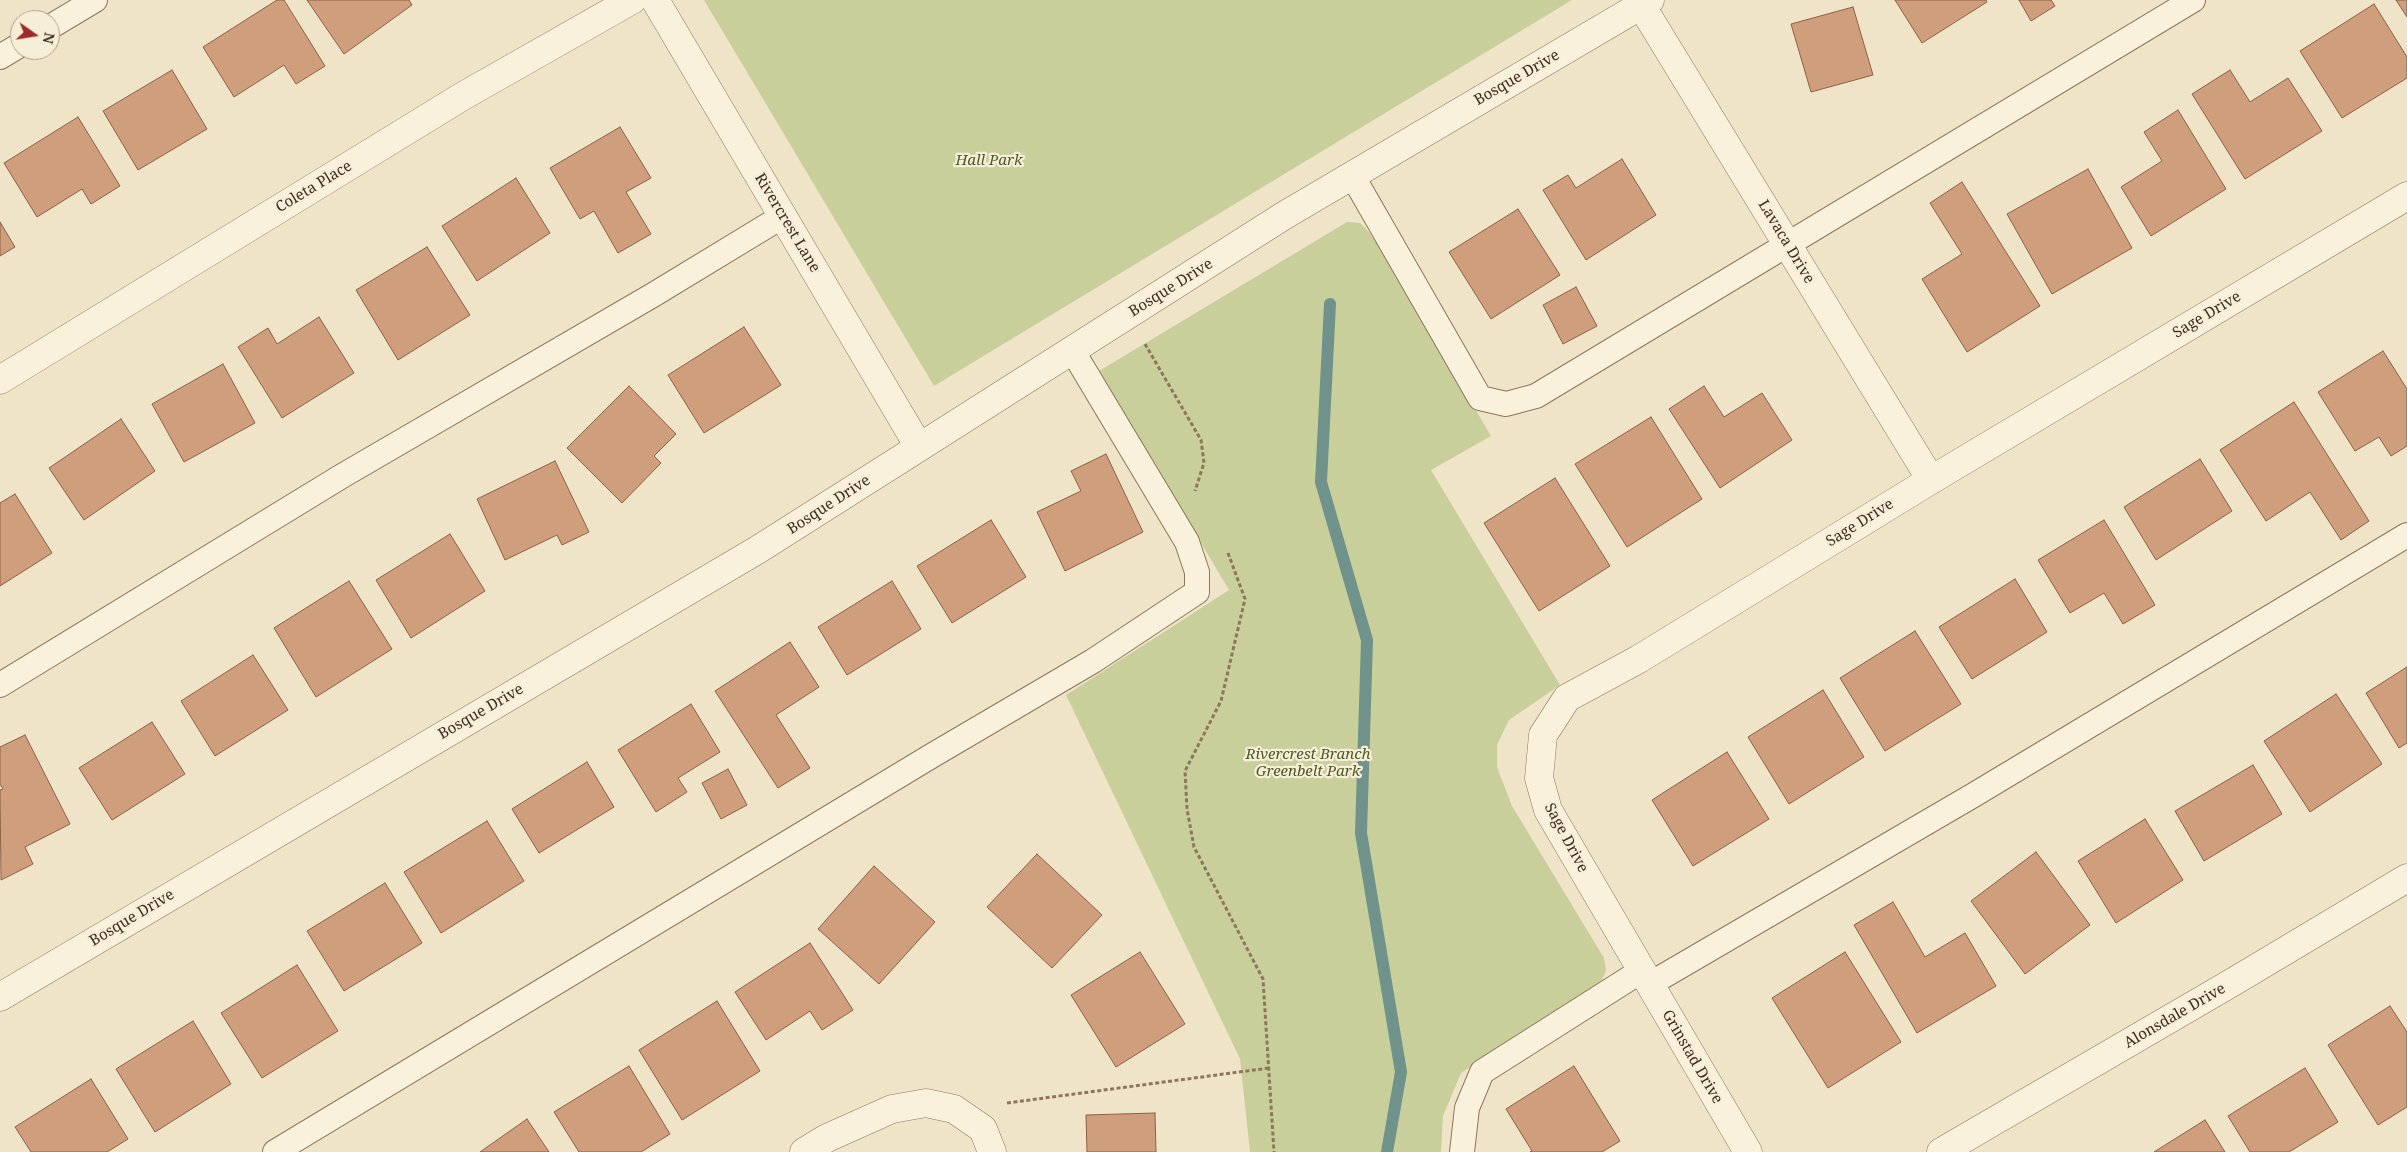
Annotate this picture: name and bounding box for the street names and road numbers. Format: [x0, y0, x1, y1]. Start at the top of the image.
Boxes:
street label: Bosque Drive [1471, 46, 1563, 110]
street label: Coleta Place [273, 157, 355, 217]
street label: Rivercrest Lane [750, 170, 824, 276]
street label: Lavaca Drive [1754, 197, 1818, 287]
street label: Bosque Drive [1126, 255, 1216, 321]
street label: Sage Drive [2170, 288, 2244, 342]
street label: Bosque Drive [784, 471, 874, 539]
street label: Sage Drive [1823, 495, 1897, 551]
street label: Bosque Drive [435, 680, 527, 744]
street label: Sage Drive [1540, 800, 1592, 876]
street label: Bosque Drive [86, 886, 178, 950]
street label: Alonsdale Drive [2121, 980, 2229, 1052]
street label: Grinstad Drive [1658, 1007, 1726, 1107]

